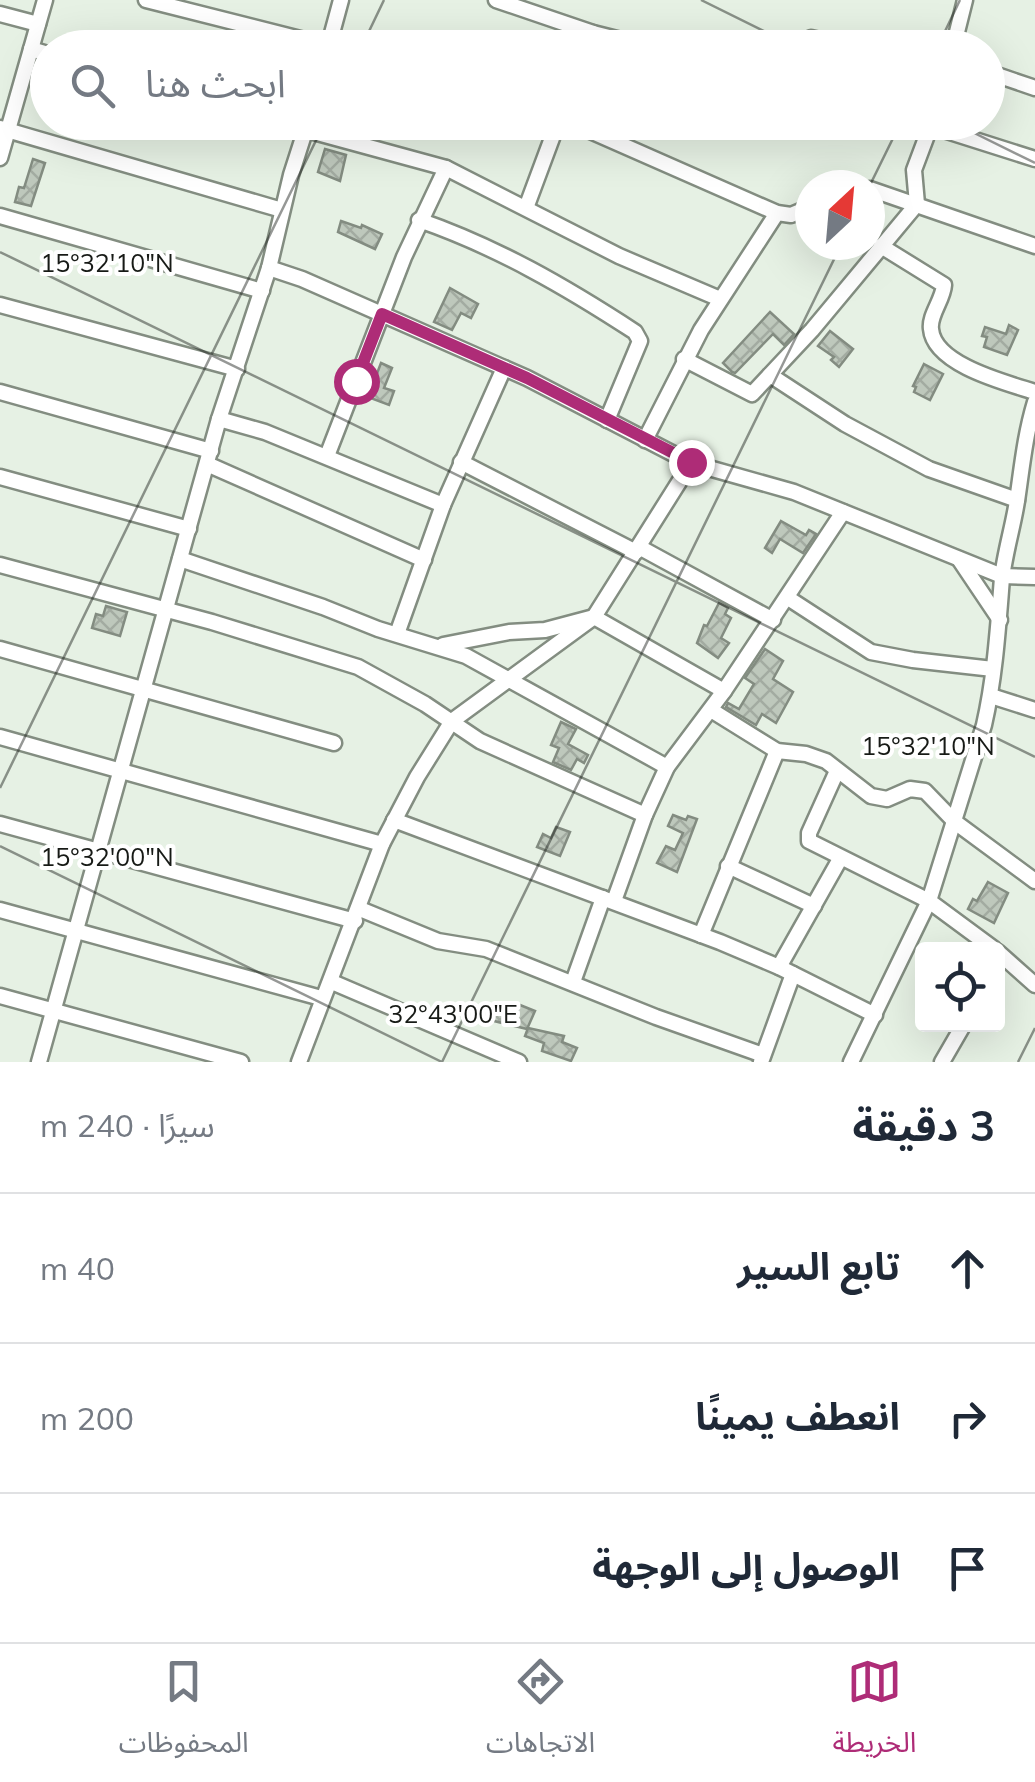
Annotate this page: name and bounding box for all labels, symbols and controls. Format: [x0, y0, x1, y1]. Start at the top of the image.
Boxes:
search box [30, 30, 1005, 140]
icon: search [65, 58, 120, 113]
text: ابحث هنا [145, 59, 286, 107]
north arrow [795, 170, 885, 260]
text: 15°32'10"N [40, 247, 174, 278]
route start [334, 359, 380, 405]
route end [669, 440, 715, 486]
text: 15°32'10"N [861, 730, 995, 761]
text: 15°32'00"N [40, 841, 174, 872]
map controls [915, 942, 1005, 1032]
button: locate [915, 942, 1005, 1032]
text: 32°43'00"E [388, 998, 518, 1029]
text: 3 دقيقة [853, 1099, 995, 1152]
text: سيرًا · 240 m [40, 1105, 215, 1145]
icon: ahead [940, 1241, 995, 1296]
text: تابع السير [737, 1242, 900, 1290]
text: 40 m [40, 1248, 115, 1288]
icon: right [940, 1391, 995, 1446]
text: انعطف يمينًا [695, 1392, 900, 1440]
text: 200 m [40, 1398, 134, 1438]
icon: arrive [940, 1541, 995, 1596]
text: الوصول إلى الوجهة [592, 1542, 900, 1590]
tab: المحفوظات [119, 1654, 249, 1773]
tab: الاتجاهات [486, 1654, 595, 1773]
tab: الخريطة [832, 1654, 916, 1773]

